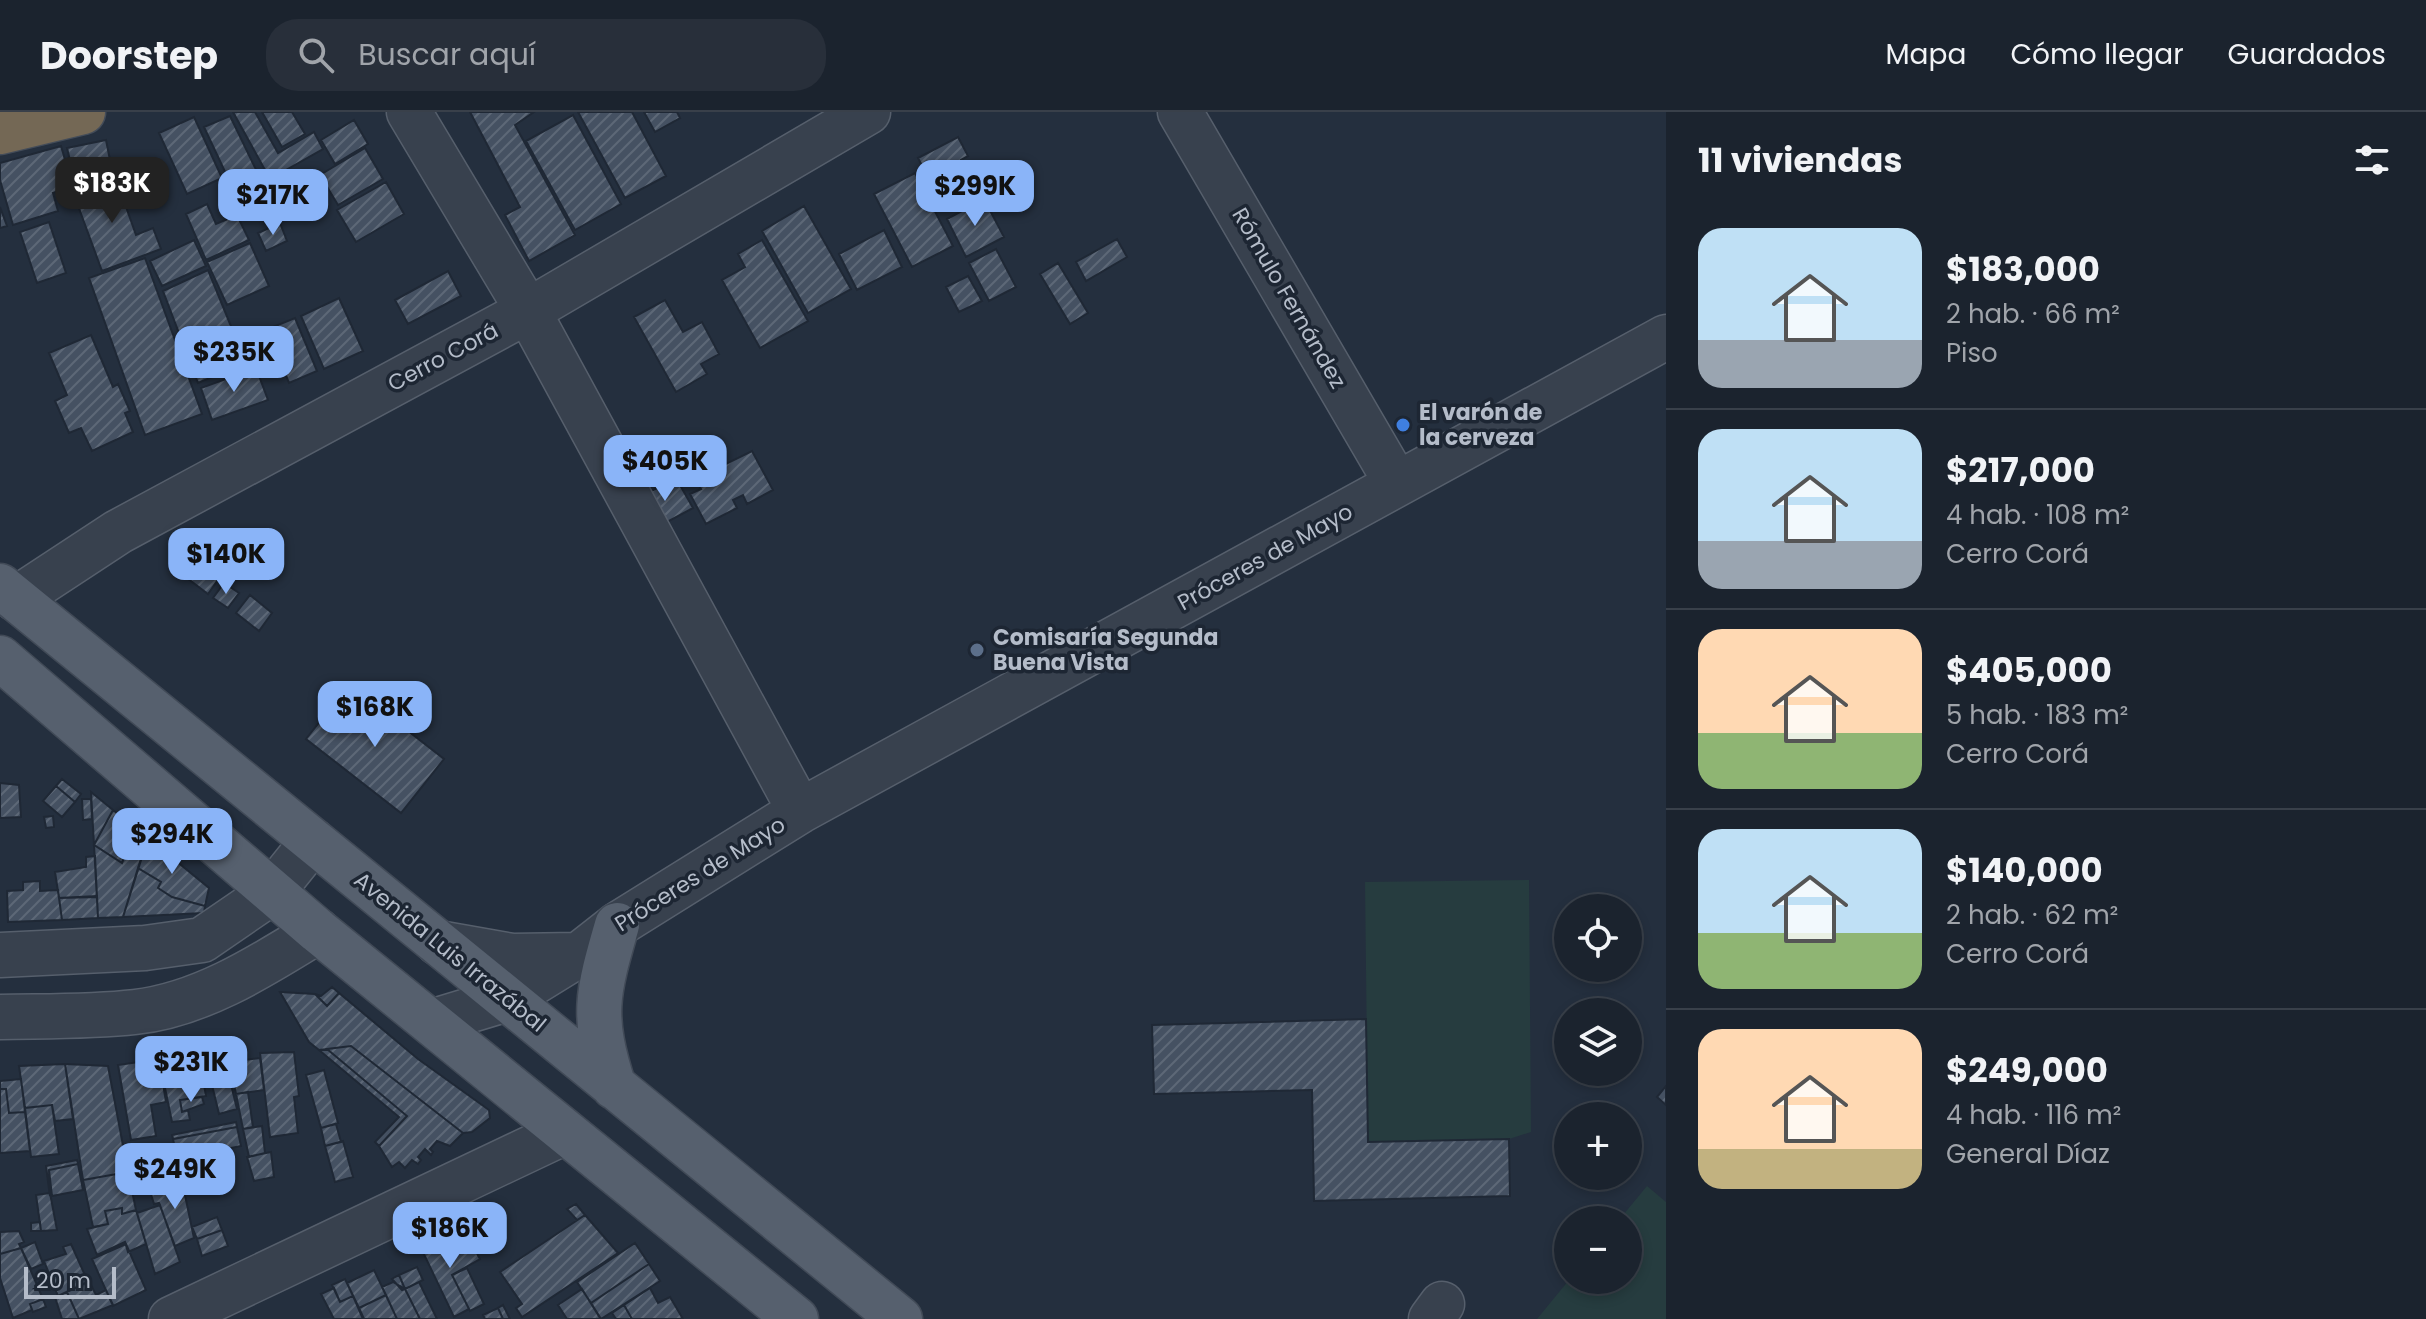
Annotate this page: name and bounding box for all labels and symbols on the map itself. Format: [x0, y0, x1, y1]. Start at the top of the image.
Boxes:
pin: $183K [56, 157, 168, 225]
pin: $299K [919, 160, 1031, 228]
pin: $217K [217, 169, 329, 237]
street label: Rómulo Fernández [1225, 202, 1353, 394]
street label: Cerro Corá [382, 315, 504, 399]
pin: $235K [178, 326, 290, 394]
place label: El varón de la cerveza [1419, 397, 1542, 453]
marker: El varón de la cerveza [1394, 416, 1412, 434]
pin: $405K [609, 435, 721, 503]
street label: Próceres de Mayo [1172, 496, 1358, 618]
pin: $140K [170, 528, 282, 596]
place label: Comisaría Segunda Buena Vista [993, 622, 1218, 678]
marker: Comisaría Segunda Buena Vista [968, 641, 986, 659]
pin: $168K [319, 681, 431, 749]
pin: $294K [116, 808, 228, 876]
street label: Próceres de Mayo [609, 809, 791, 939]
street label: Avenida Luis Irrazábal [347, 865, 553, 1039]
pin: $231K [135, 1036, 247, 1104]
pin: $249K [119, 1143, 231, 1211]
pin: $186K [394, 1202, 506, 1270]
scale bar [24, 1263, 116, 1299]

